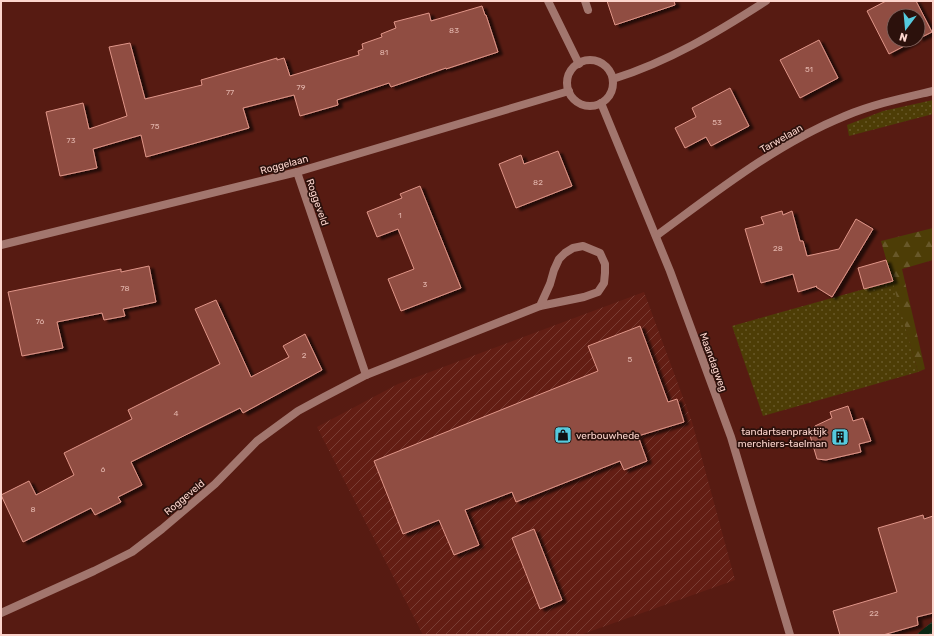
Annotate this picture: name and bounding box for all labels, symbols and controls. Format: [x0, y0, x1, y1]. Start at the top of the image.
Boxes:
north arrow [886, 8, 926, 48]
house number: 83 [449, 26, 459, 35]
text: N [898, 30, 909, 44]
house number: 81 [380, 48, 388, 57]
house number: 51 [805, 65, 813, 74]
house number: 79 [297, 83, 306, 92]
house number: 77 [226, 88, 234, 97]
house number: 53 [712, 118, 722, 127]
house number: 75 [151, 122, 160, 131]
street label: Tarwelaan [758, 122, 805, 156]
house number: 73 [67, 136, 76, 145]
street label: Roggelaan [259, 153, 310, 177]
street label: Roggeveld [303, 177, 331, 227]
house number: 82 [533, 178, 543, 187]
house number: 1 [398, 211, 402, 220]
house number: 28 [773, 244, 783, 253]
house number: 3 [423, 280, 428, 289]
house number: 78 [120, 284, 130, 293]
house number: 76 [36, 317, 45, 326]
street label: Maandagweg [697, 331, 729, 394]
house number: 2 [302, 351, 307, 360]
house number: 5 [628, 355, 633, 364]
house number: 4 [174, 409, 179, 418]
shop icon: verbouwhede [553, 425, 573, 445]
place label: tandartsenpraktijk merchiers-taelman [738, 426, 828, 450]
building icon: tandartsenpraktijk merchiers-taelman [830, 427, 850, 447]
place label: verbouwhede [576, 430, 640, 442]
house number: 6 [101, 465, 106, 474]
street label: Roggeveld [162, 477, 207, 518]
house number: 8 [30, 505, 36, 514]
house number: 22 [869, 609, 879, 618]

